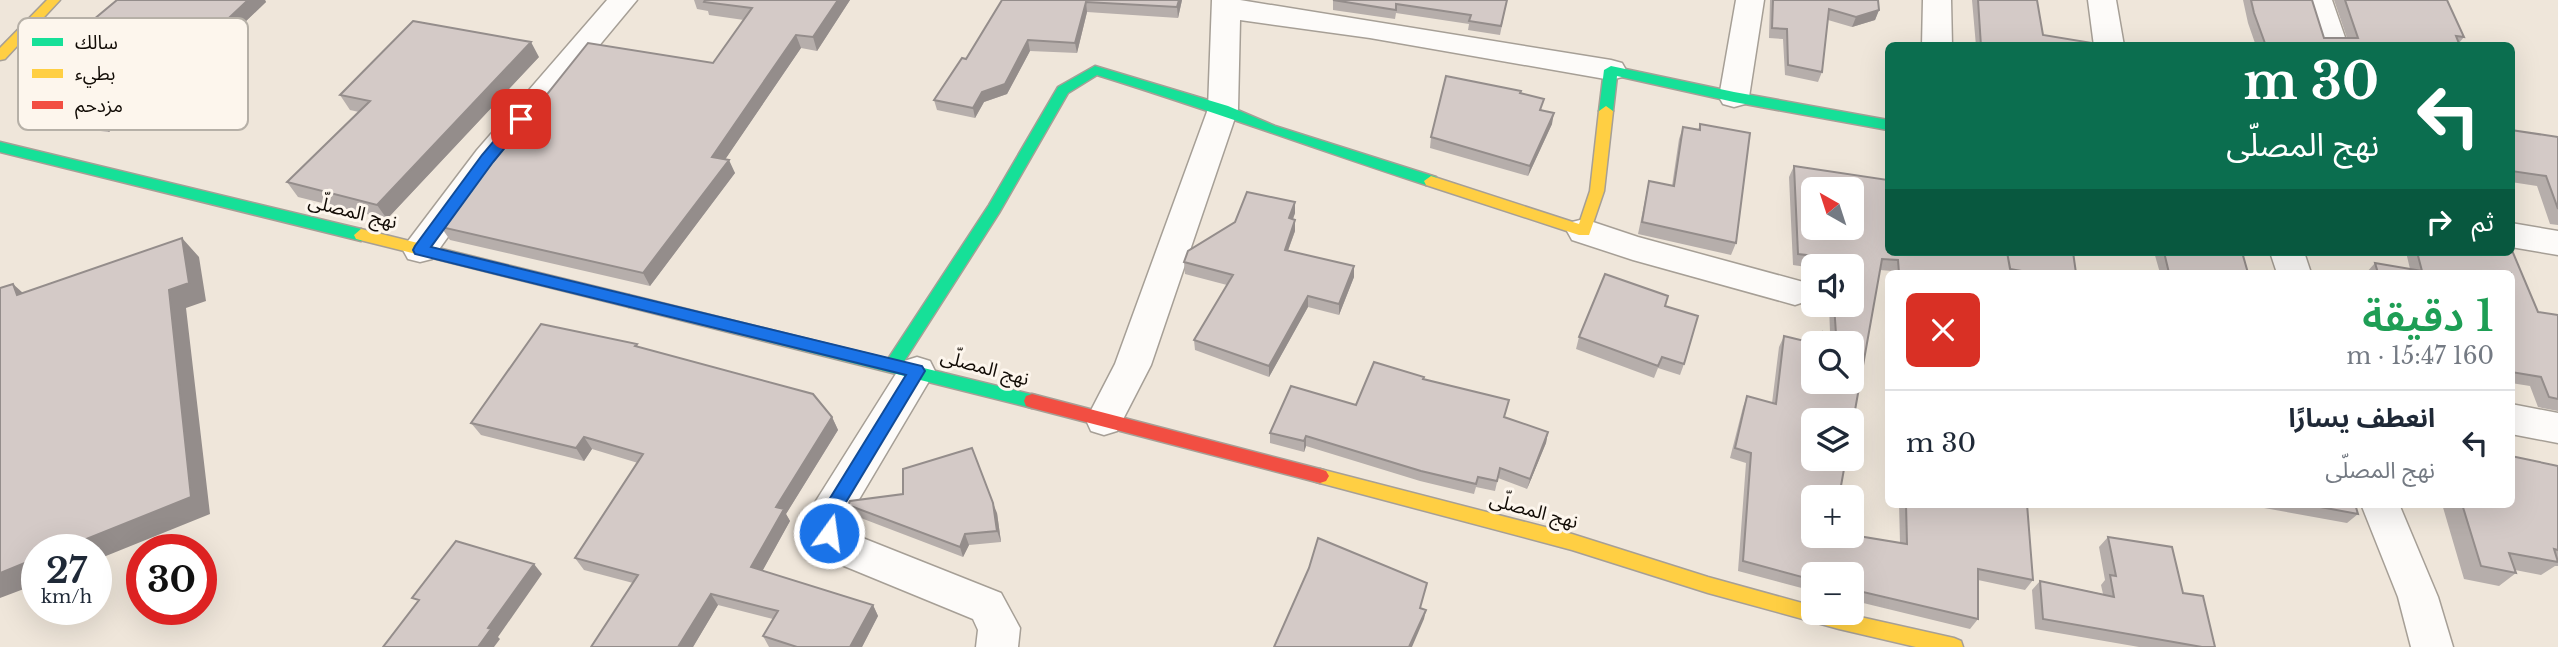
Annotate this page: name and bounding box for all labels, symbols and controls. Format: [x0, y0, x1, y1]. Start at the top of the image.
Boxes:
legend [18, 18, 248, 130]
text: سالك [75, 31, 118, 54]
text: 30 m [2244, 51, 2379, 112]
text: بطيء [75, 62, 115, 88]
icon: left [2403, 70, 2494, 161]
pin [491, 89, 551, 149]
text: مزدحم [75, 94, 123, 120]
icon: arrive [502, 100, 540, 138]
text: نهج المصلّى [2226, 125, 2379, 165]
north arrow [1801, 177, 1864, 240]
map controls [1801, 177, 1864, 625]
street label: نهج المصلّى [305, 187, 400, 237]
icon: right [2420, 203, 2458, 241]
text: ثم [2472, 206, 2494, 238]
button: sound [1801, 254, 1864, 317]
text: 1 دقيقة [2362, 290, 2494, 342]
button: close [1906, 293, 1980, 367]
button: search [1801, 331, 1864, 394]
street label: نهج المصلّى [937, 342, 1032, 393]
text: 160 m · 15:47 [2347, 342, 2494, 370]
text: انعطف يسارًا [2288, 402, 2435, 434]
button: layers [1801, 408, 1864, 471]
icon: left [2456, 424, 2494, 462]
text: 30 m [1906, 427, 1976, 459]
text: نهج المصلّى [2325, 456, 2435, 484]
street label: نهج المصلّى [1486, 485, 1581, 536]
button: + [1801, 485, 1864, 548]
position arrow [792, 496, 866, 570]
speed limit sign: 30 [126, 534, 217, 625]
text: 27 [46, 549, 87, 592]
button: − [1801, 562, 1864, 625]
text: km/h [41, 586, 92, 608]

